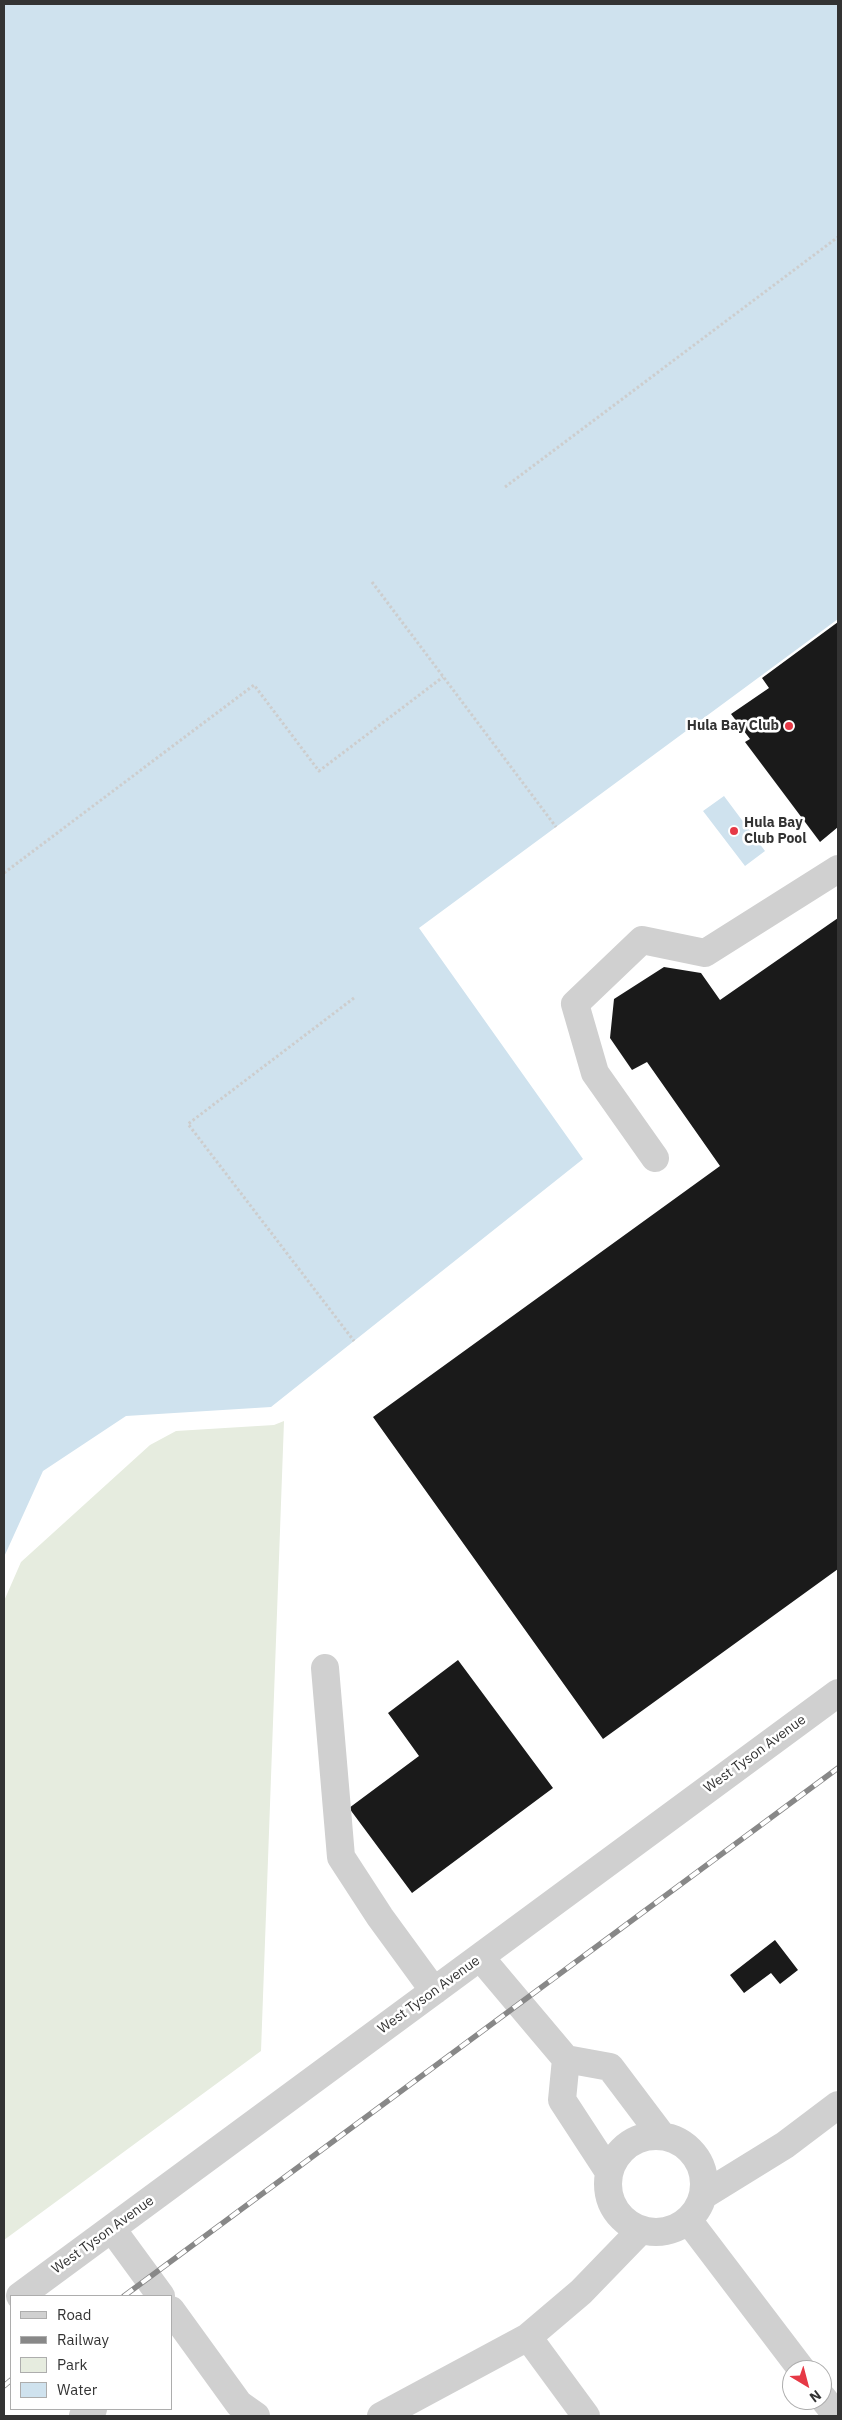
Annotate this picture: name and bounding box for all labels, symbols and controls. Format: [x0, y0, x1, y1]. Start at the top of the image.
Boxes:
place label: Hula Bay Club [687, 718, 779, 734]
marker: Hula Bay Club [783, 720, 795, 732]
place label: Hula Bay Club Pool [744, 815, 806, 848]
marker: Hula Bay Club Pool [728, 825, 740, 837]
street label: West Tyson Avenue [701, 1711, 809, 1797]
street label: West Tyson Avenue [375, 1952, 483, 2038]
street label: West Tyson Avenue [49, 2192, 157, 2278]
legend [10, 2295, 172, 2410]
text: Road [57, 2305, 92, 2324]
text: Railway [57, 2330, 109, 2349]
text: Park [57, 2355, 87, 2374]
north arrow [782, 2360, 832, 2410]
text: Water [57, 2380, 97, 2399]
text: N [806, 2386, 825, 2406]

